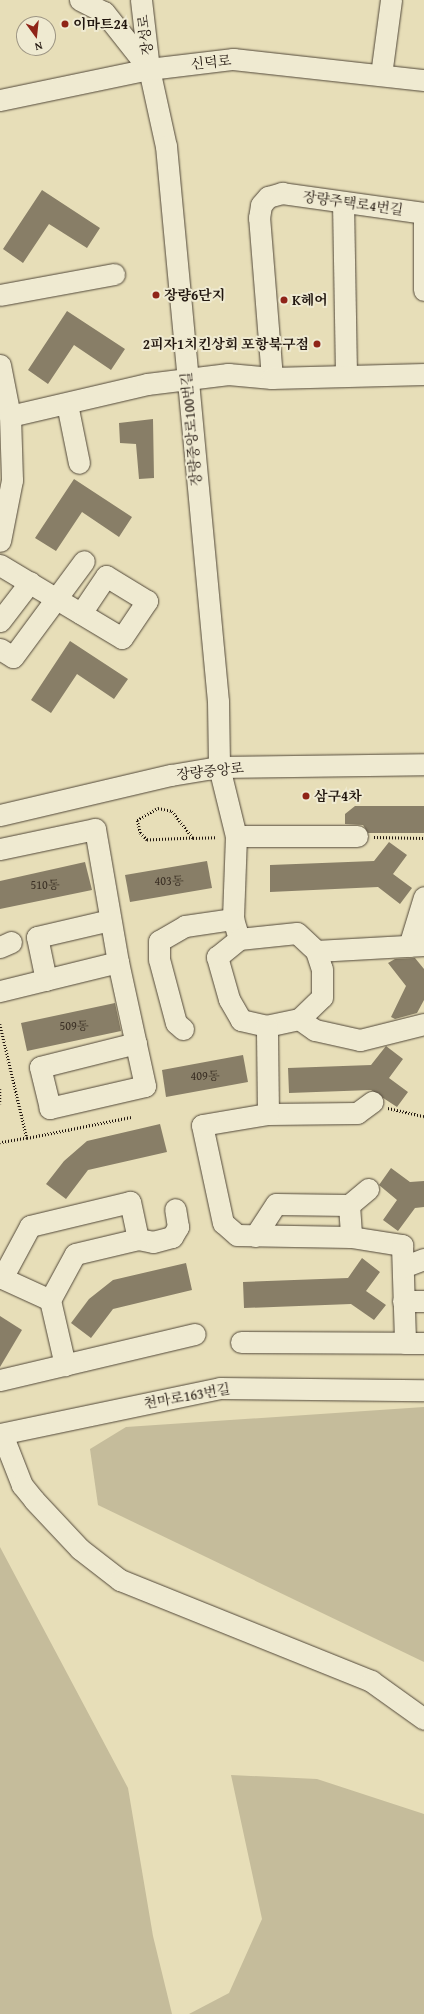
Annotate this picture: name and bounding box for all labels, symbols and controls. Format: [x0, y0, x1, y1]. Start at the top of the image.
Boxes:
street label: 장성로 [134, 14, 156, 56]
north arrow [16, 16, 56, 56]
place label: 이마트24 [73, 16, 128, 32]
marker: 이마트24 [60, 19, 70, 29]
text: N [33, 38, 44, 55]
street label: 신덕로 [190, 52, 232, 72]
street label: 장량주택로4번길 [302, 188, 404, 218]
place label: 장량6단지 [164, 287, 225, 303]
marker: 장량6단지 [151, 290, 161, 300]
place label: K헤어 [292, 292, 328, 308]
marker: K헤어 [279, 295, 289, 305]
place label: 2피자1치킨상회 포항북구점 [143, 336, 309, 352]
marker: 2피자1치킨상회 포항북구점 [312, 339, 322, 349]
street label: 장량중앙로100번길 [178, 371, 204, 487]
street label: 장량중앙로 [175, 759, 245, 783]
place label: 삼구4차 [314, 788, 362, 804]
marker: 삼구4차 [301, 791, 311, 801]
house number: 403동 [155, 874, 183, 888]
house number: 510동 [31, 878, 59, 892]
house number: 509동 [60, 1019, 88, 1033]
house number: 409동 [191, 1069, 219, 1083]
street label: 천마로163번길 [142, 1380, 232, 1412]

